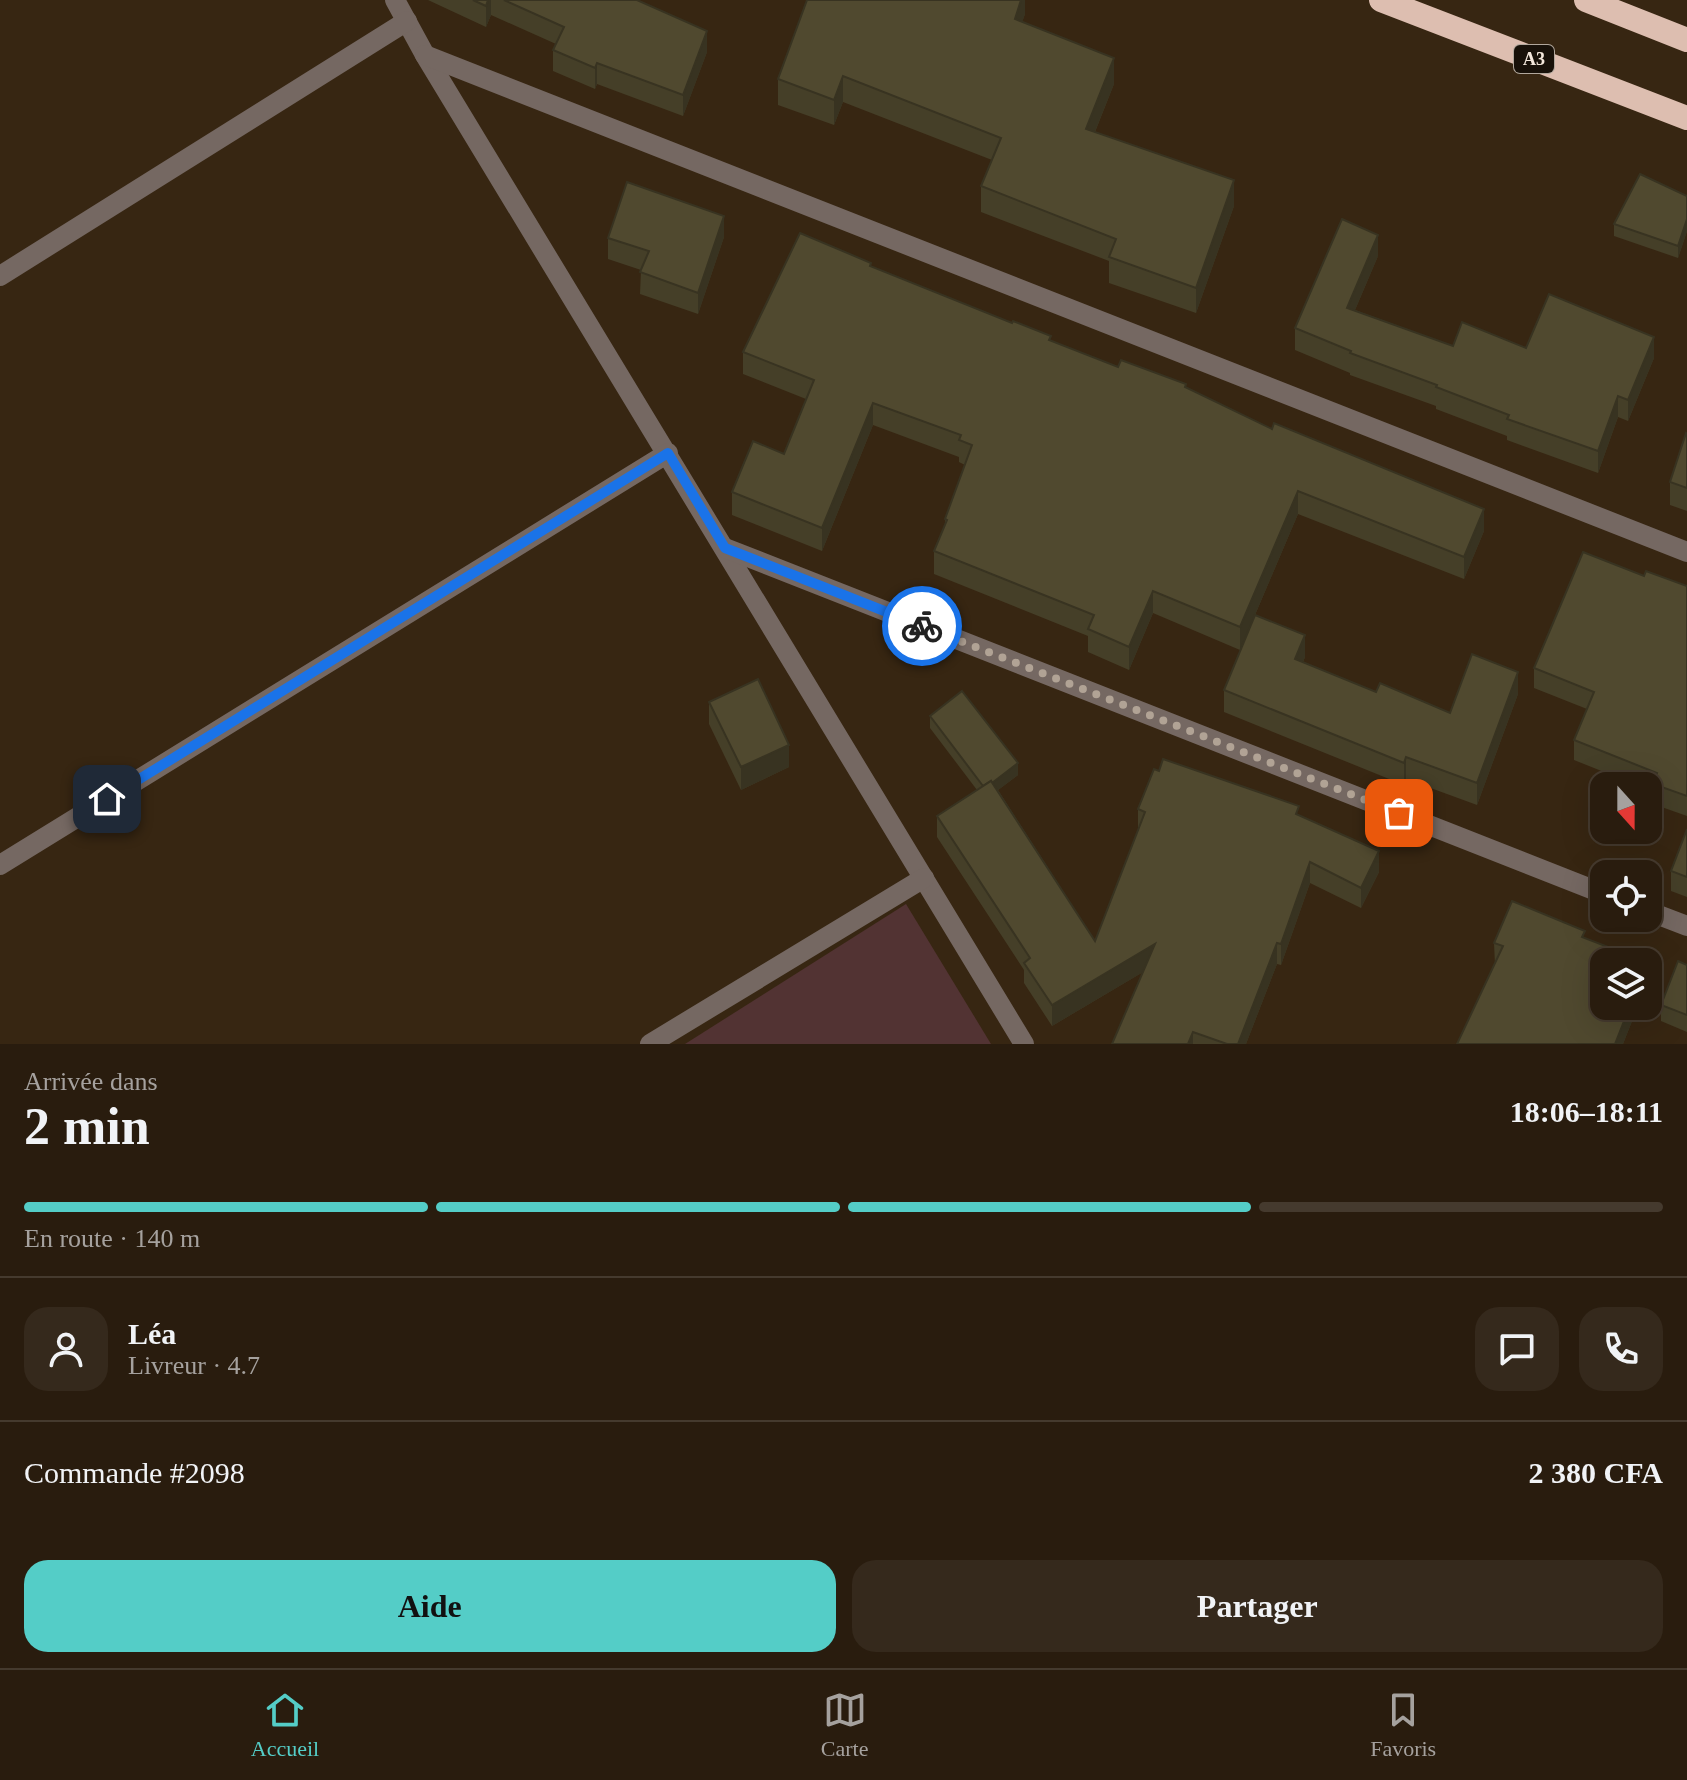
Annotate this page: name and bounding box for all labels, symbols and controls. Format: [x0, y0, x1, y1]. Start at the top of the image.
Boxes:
road number: A3 [1514, 45, 1554, 73]
courier [882, 586, 962, 666]
icon: bike [900, 604, 944, 648]
pin [73, 765, 141, 833]
north arrow [1590, 772, 1662, 844]
map controls [1590, 772, 1662, 1020]
icon: home [85, 777, 129, 821]
pin [1365, 779, 1433, 847]
icon: bag [1377, 791, 1421, 835]
button: locate [1590, 860, 1662, 932]
button: layers [1590, 948, 1662, 1020]
text: Arrivée dans [24, 1067, 158, 1096]
text: 18:06–18:11 [1510, 1095, 1663, 1128]
text: 2 min [24, 1098, 150, 1155]
text: En route · 140 m [24, 1224, 200, 1253]
button: person [24, 1307, 108, 1391]
button: chat [1475, 1307, 1559, 1391]
button: phone [1579, 1307, 1663, 1391]
text: Léa [128, 1317, 176, 1350]
text: Livreur · 4.7 [128, 1351, 260, 1380]
text: Commande #2098 [24, 1456, 245, 1489]
text: 2 380 CFA [1529, 1456, 1663, 1489]
button: Aide [24, 1560, 836, 1652]
button: Partager [852, 1560, 1663, 1652]
tab: Accueil [251, 1688, 319, 1762]
tab: Carte [821, 1688, 869, 1762]
tab: Favoris [1370, 1688, 1436, 1762]

